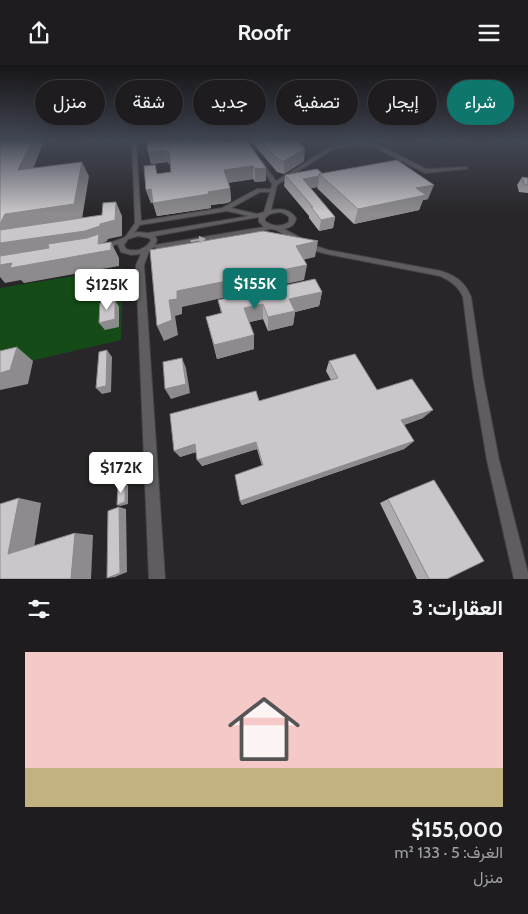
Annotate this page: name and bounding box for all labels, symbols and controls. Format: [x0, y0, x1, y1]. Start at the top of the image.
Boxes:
icon: share [25, 19, 53, 47]
text: Roofr [237, 19, 291, 46]
icon: menu [475, 19, 503, 47]
chip: منزل [35, 80, 105, 125]
chip: شقة [115, 80, 183, 125]
chip: جديد [193, 80, 266, 125]
chip: تصفية [276, 80, 358, 125]
chip: إيجار [368, 80, 437, 125]
chip: شراء [447, 80, 514, 125]
one-way arrow [190, 236, 206, 244]
pin: $155K [220, 267, 290, 310]
pin: $125K [72, 269, 142, 311]
text: $155K [234, 274, 276, 293]
text: $125K [86, 275, 128, 294]
pin: $172K [86, 451, 156, 494]
text: $172K [100, 458, 142, 477]
icon: filters [25, 595, 53, 623]
text: العقارات: 3 [412, 595, 503, 620]
icon: home [219, 684, 309, 774]
text: $155,000 [411, 817, 503, 842]
text: الغرف: 5 · 133 m² [394, 843, 503, 862]
text: منزل [473, 868, 503, 887]

